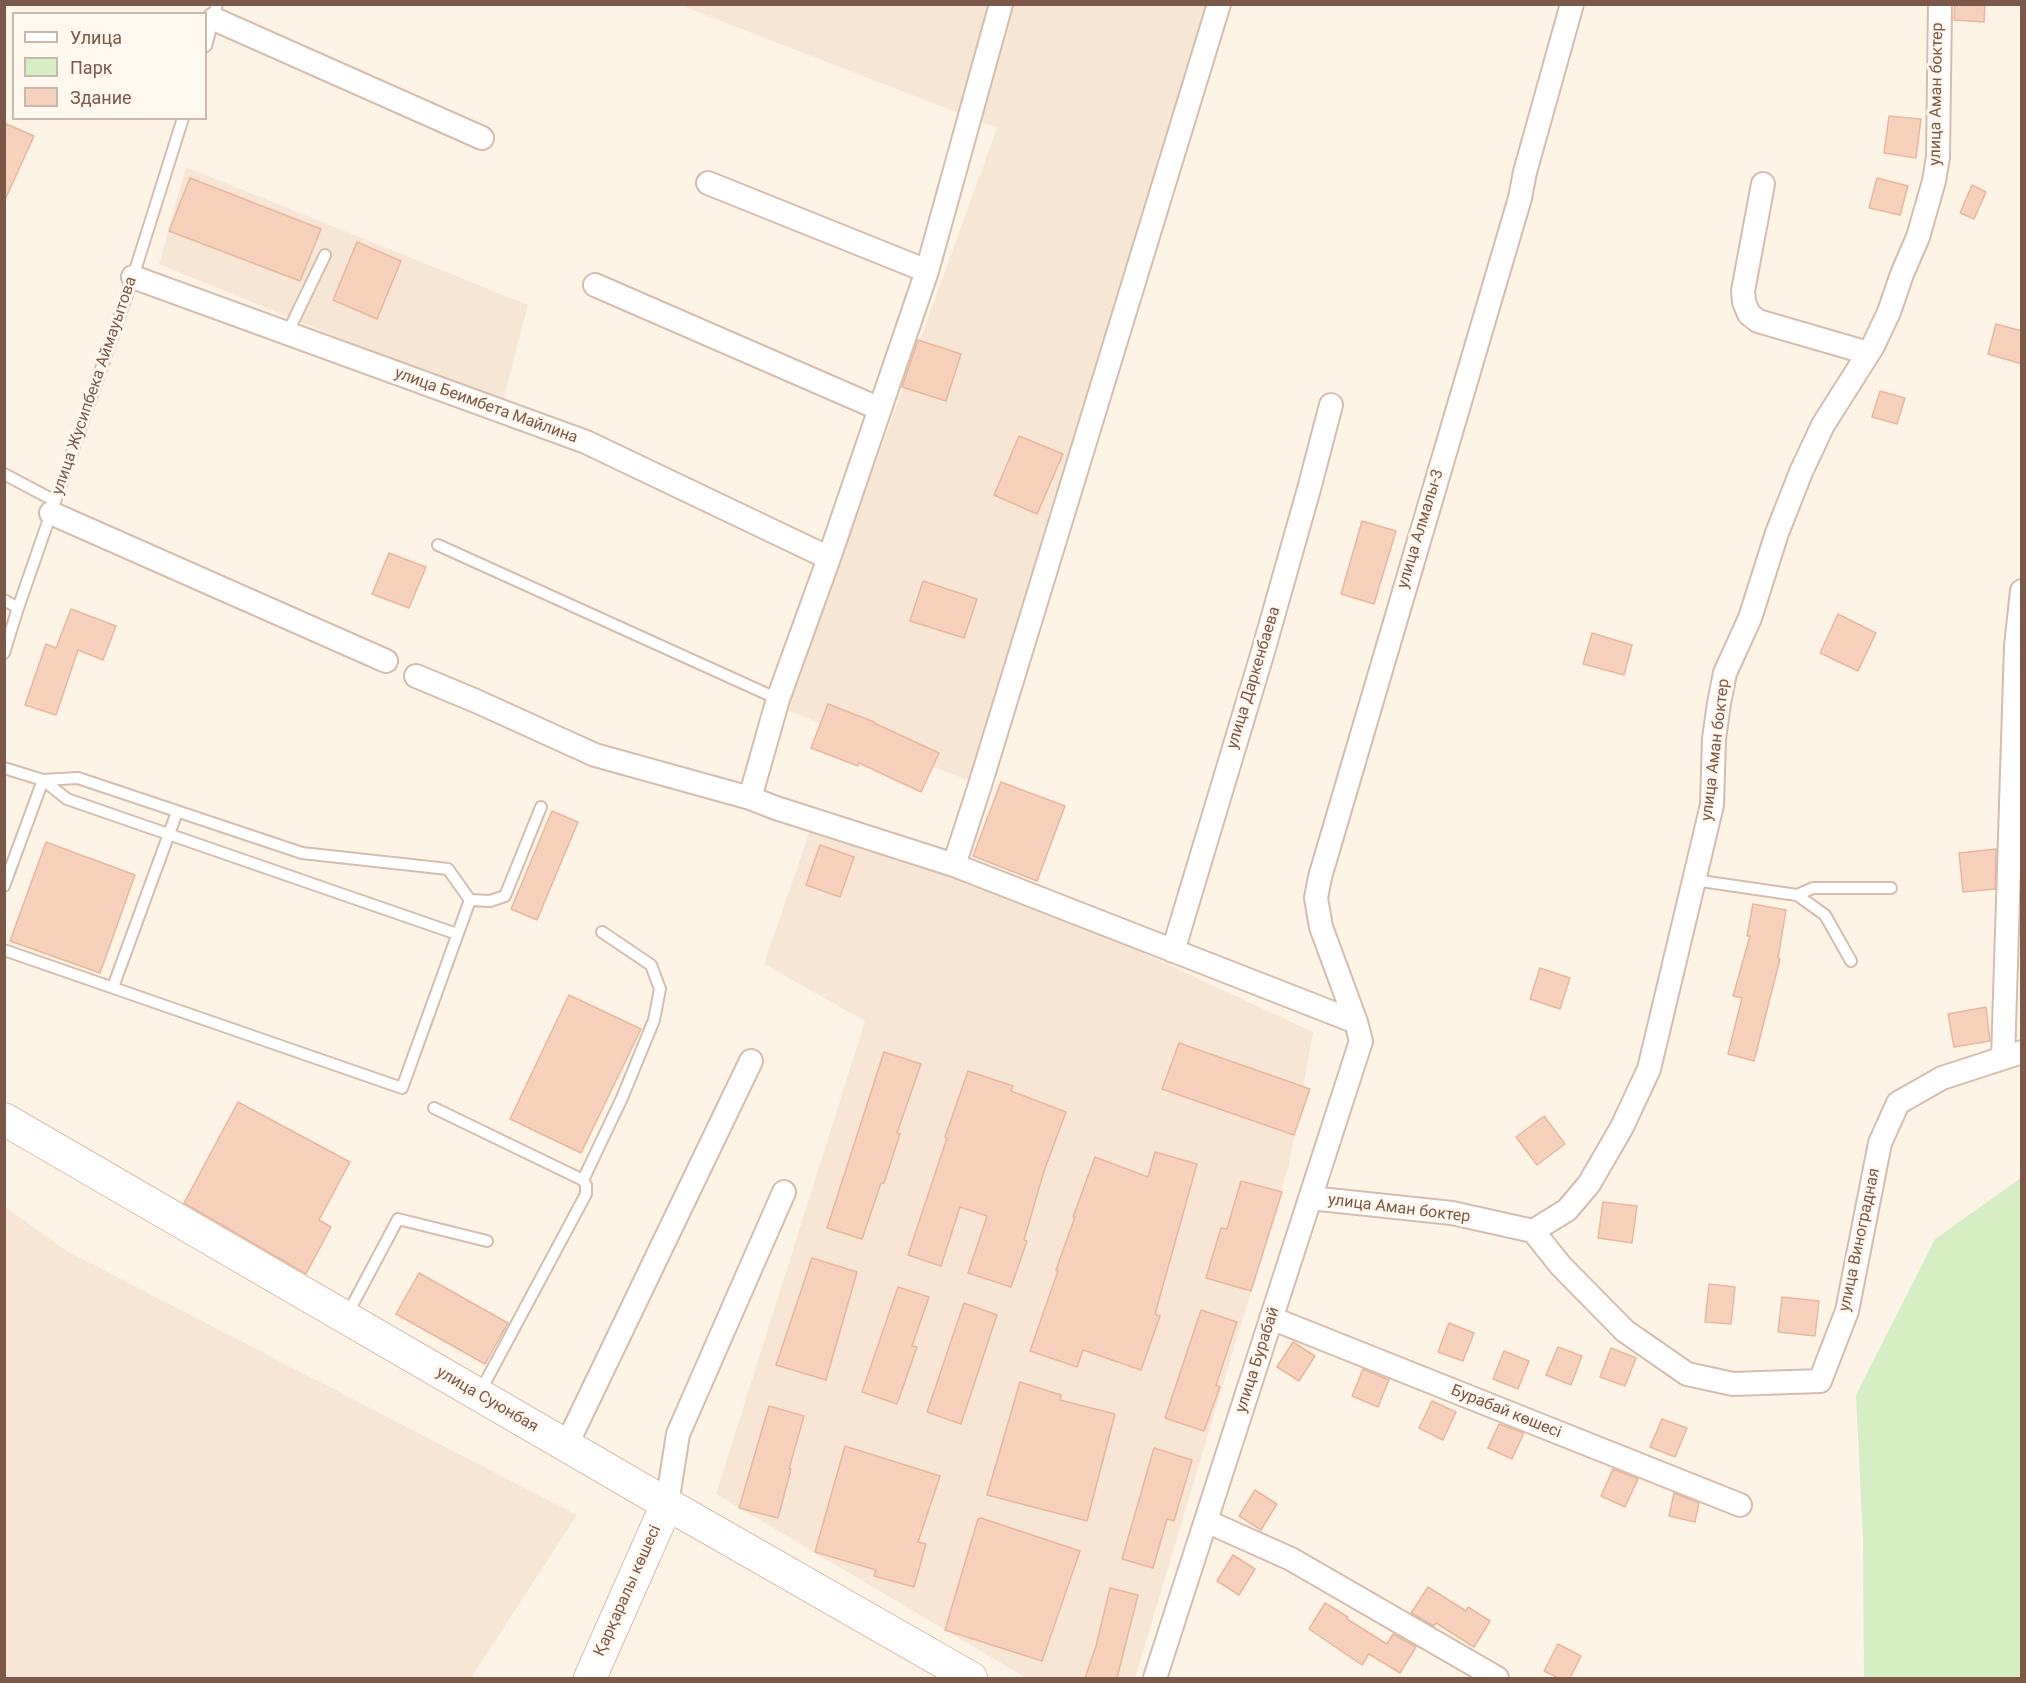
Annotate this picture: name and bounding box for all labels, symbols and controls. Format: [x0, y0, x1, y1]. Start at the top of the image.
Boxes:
legend [12, 12, 207, 120]
street label: улица Аман боктер [1926, 22, 1948, 166]
text: Улица [70, 27, 122, 48]
text: Парк [70, 57, 112, 78]
text: Здание [70, 87, 132, 108]
street label: улица Жусипбека Аймауытова [49, 274, 141, 498]
street label: улица Беимбета Майлина [392, 364, 580, 448]
street label: улица Алмалы-3 [1394, 467, 1448, 591]
street label: улица Даркенбаева [1223, 605, 1285, 751]
street label: улица Аман боктер [1698, 678, 1734, 822]
street label: улица Виноградная [1835, 1166, 1885, 1314]
street label: улица Аман боктер [1327, 1191, 1471, 1227]
street label: улица Бурабай [1232, 1305, 1284, 1415]
street label: улица Суюнбая [433, 1363, 541, 1437]
street label: Бурабай көшесі [1448, 1381, 1564, 1443]
street label: Қарқаралы көшесі [590, 1522, 666, 1660]

